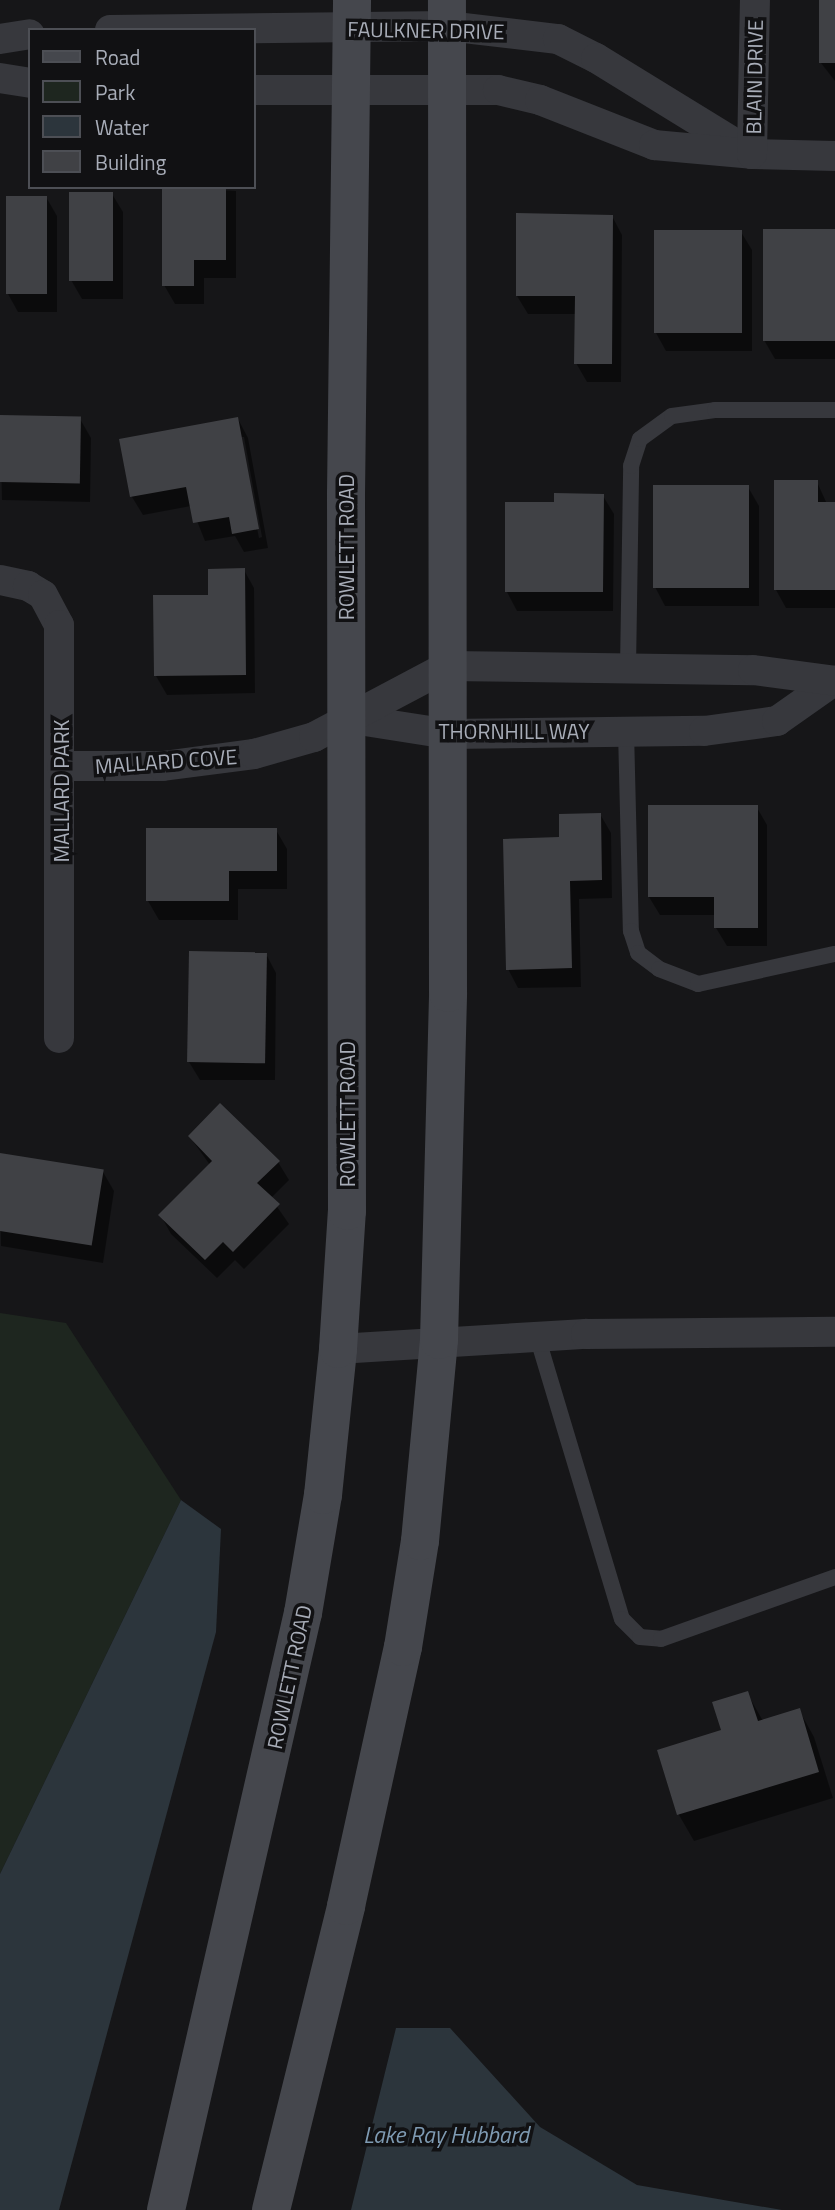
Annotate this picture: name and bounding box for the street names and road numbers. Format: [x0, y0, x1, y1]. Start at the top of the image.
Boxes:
street label: FAULKNER DRIVE [347, 16, 505, 44]
street label: BLAIN DRIVE [740, 19, 768, 135]
street label: ROWLETT ROAD [333, 474, 359, 620]
street label: THORNHILL WAY [438, 718, 590, 744]
street label: MALLARD PARK [48, 719, 74, 863]
street label: MALLARD COVE [94, 743, 238, 779]
street label: ROWLETT ROAD [334, 1041, 360, 1187]
street label: ROWLETT ROAD [261, 1603, 317, 1751]

